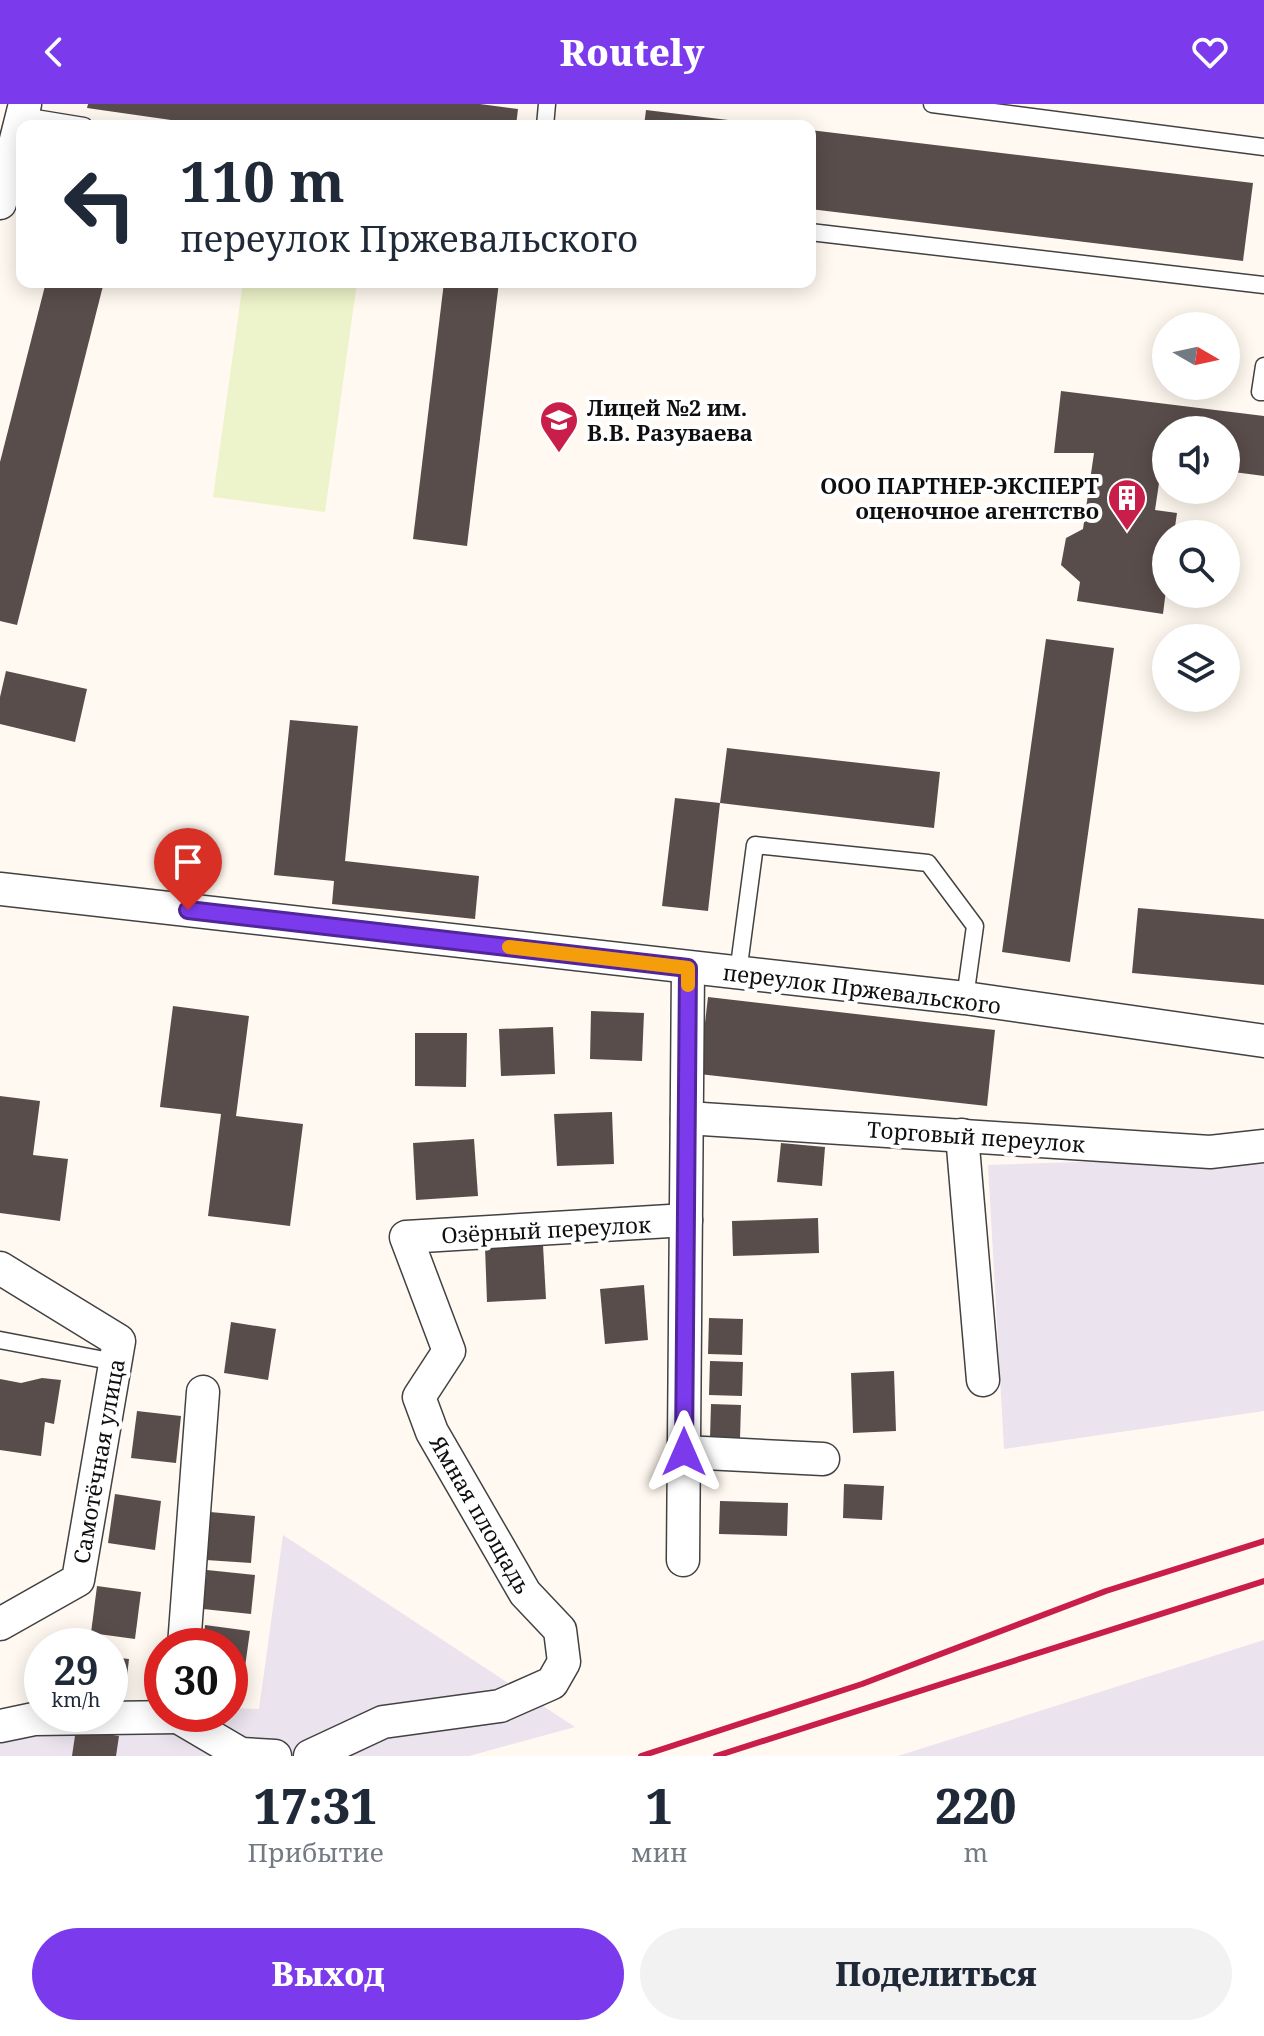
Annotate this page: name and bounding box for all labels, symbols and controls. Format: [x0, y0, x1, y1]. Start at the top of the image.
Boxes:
text: Routely [560, 28, 704, 77]
icon: back [32, 30, 76, 74]
icon: heart [1188, 30, 1232, 74]
text: 110 m [180, 142, 345, 218]
icon: left [48, 152, 152, 256]
text: переулок Пржевальского [180, 214, 638, 263]
north arrow [1152, 312, 1240, 400]
map controls [1152, 312, 1240, 712]
place label: Лицей №2 им. В.В. Разуваева [587, 392, 753, 447]
school or university icon: Лицей №2 им. В.В. Разуваева [538, 399, 580, 454]
button: sound [1152, 416, 1240, 504]
place label: ООО ПАРТНЕР-ЭКСПЕРТ оценочное агентство [820, 470, 1099, 525]
building icon: ООО ПАРТНЕР-ЭКСПЕРТ оценочное агентство [1106, 477, 1148, 532]
button: search [1152, 520, 1240, 608]
button: layers [1152, 624, 1240, 712]
pin [154, 828, 222, 910]
icon: arrive [166, 840, 210, 884]
street label: переулок Пржевальского [721, 956, 1003, 1020]
street label: Торговый переулок [866, 1113, 1087, 1159]
street label: Озёрный переулок [441, 1208, 652, 1249]
street label: Самотёчная улица [65, 1356, 131, 1566]
position arrow [642, 1410, 726, 1494]
street label: Ямная площадь [423, 1429, 538, 1599]
speed limit sign: 30 [144, 1628, 248, 1732]
text: 29 [53, 1642, 99, 1697]
text: km/h [51, 1686, 101, 1713]
text: 17:31 [254, 1773, 377, 1838]
text: 1 [646, 1773, 673, 1838]
text: 220 [935, 1773, 1017, 1838]
text: Прибытие [247, 1834, 384, 1870]
text: мин [631, 1834, 688, 1870]
text: m [963, 1834, 988, 1870]
button: Выход [32, 1928, 624, 2020]
button: Поделиться [640, 1928, 1232, 2020]

